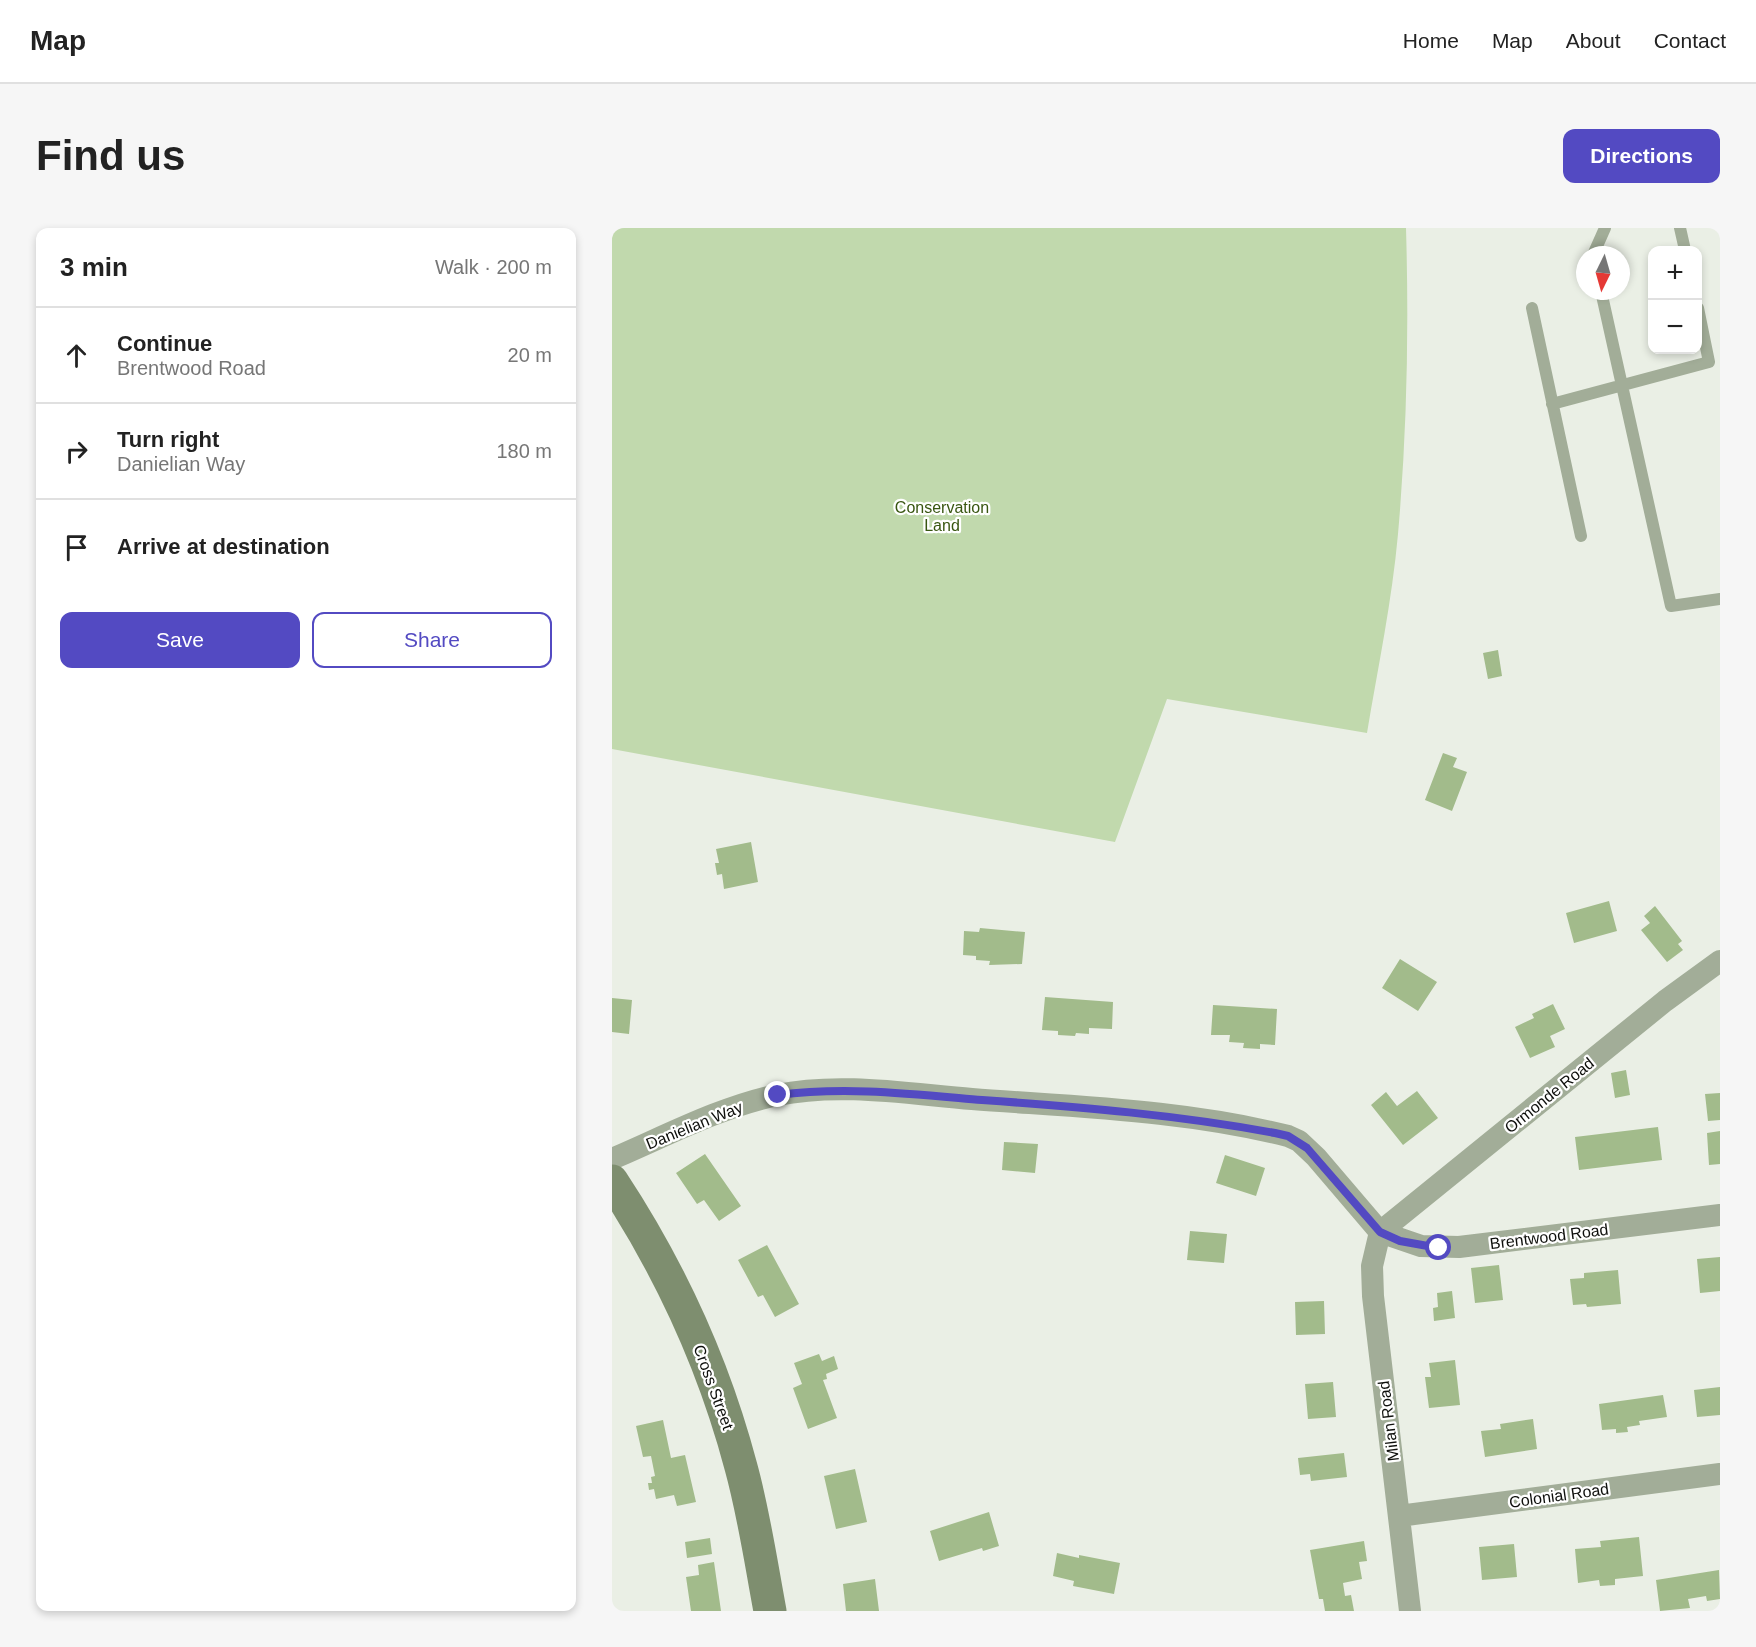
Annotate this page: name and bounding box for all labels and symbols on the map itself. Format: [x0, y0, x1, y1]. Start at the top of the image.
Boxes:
north arrow [1576, 246, 1630, 300]
park label: Conservation Land [895, 499, 989, 534]
street label: Ormonde Road [1501, 1054, 1597, 1136]
route end [764, 1081, 790, 1107]
street label: Danielian Way [643, 1098, 745, 1153]
street label: Brentwood Road [1489, 1221, 1609, 1252]
route start [1425, 1234, 1451, 1260]
street label: Cross Street [690, 1342, 737, 1432]
street label: Milan Road [1375, 1380, 1402, 1462]
street label: Colonial Road [1508, 1480, 1610, 1511]

